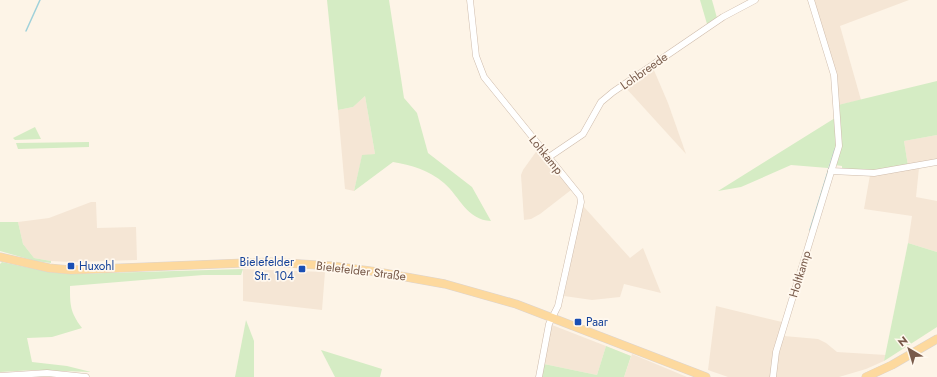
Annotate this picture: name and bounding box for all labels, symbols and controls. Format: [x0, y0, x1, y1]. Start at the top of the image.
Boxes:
street label: Lohbreede [617, 48, 671, 94]
street label: Lohkamp [525, 132, 567, 178]
street label: Holtkamp [784, 248, 816, 300]
place label: Bielefelder Str. 104 [240, 253, 295, 285]
place label: Huxohl [79, 257, 114, 275]
street label: Bielefelder Straße [315, 257, 407, 285]
marker: Huxohl [66, 261, 76, 271]
marker: Bielefelder Str. 104 [297, 264, 307, 274]
place label: Paar [586, 313, 609, 331]
marker: Paar [573, 317, 583, 327]
north arrow [889, 329, 929, 369]
text: N [894, 332, 911, 350]

